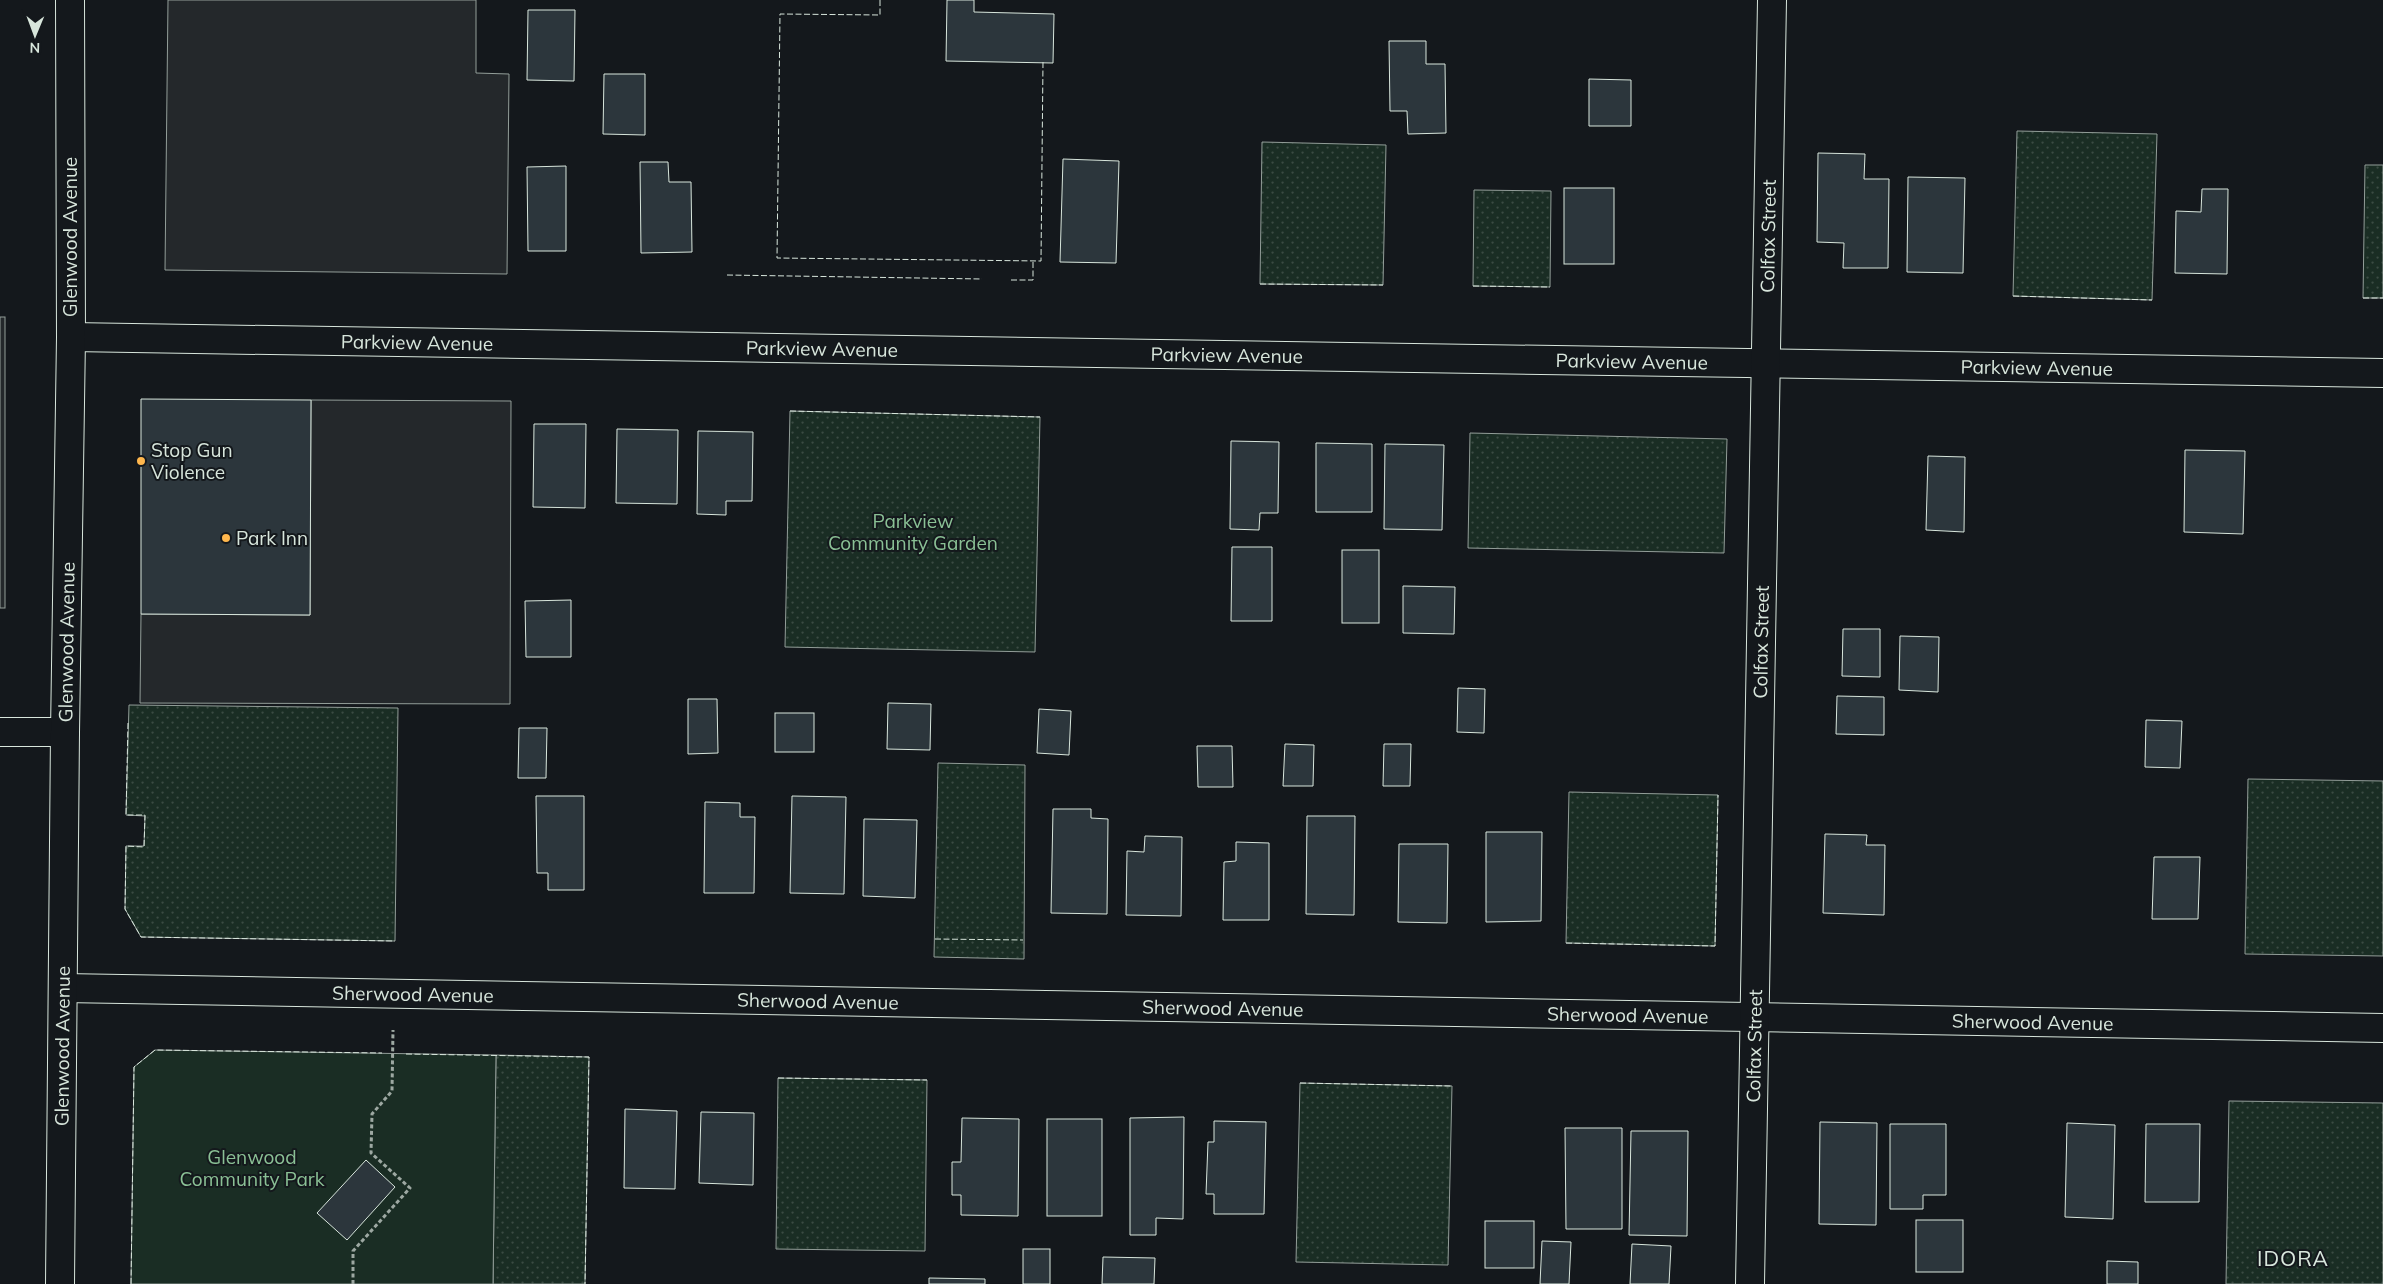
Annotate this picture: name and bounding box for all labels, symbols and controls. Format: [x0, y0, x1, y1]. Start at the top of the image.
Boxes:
north arrow [10, 10, 60, 60]
text: N [29, 39, 40, 57]
street label: Glenwood Avenue [58, 157, 82, 317]
street label: Colfax Street [1755, 179, 1781, 293]
street label: Parkview Avenue [341, 329, 493, 356]
street label: Parkview Avenue [746, 336, 898, 362]
street label: Parkview Avenue [1151, 342, 1303, 368]
street label: Parkview Avenue [1556, 348, 1708, 374]
street label: Parkview Avenue [1960, 354, 2113, 381]
place label: Stop Gun Violence [151, 438, 233, 484]
marker: Stop Gun Violence [135, 455, 147, 467]
park label: Parkview Community Garden [828, 509, 998, 555]
place label: Park Inn [236, 526, 308, 550]
marker: Park Inn [220, 532, 232, 544]
street label: Glenwood Avenue [53, 562, 80, 722]
street label: Colfax Street [1748, 585, 1774, 699]
street label: Glenwood Avenue [49, 966, 75, 1126]
street label: Sherwood Avenue [332, 981, 494, 1007]
street label: Sherwood Avenue [737, 988, 899, 1014]
street label: Colfax Street [1741, 989, 1767, 1103]
street label: Sherwood Avenue [1142, 995, 1304, 1021]
street label: Sherwood Avenue [1547, 1002, 1709, 1028]
street label: Sherwood Avenue [1952, 1009, 2114, 1035]
park label: Glenwood Community Park [180, 1145, 325, 1191]
district label: IDORA [2257, 1245, 2329, 1271]

